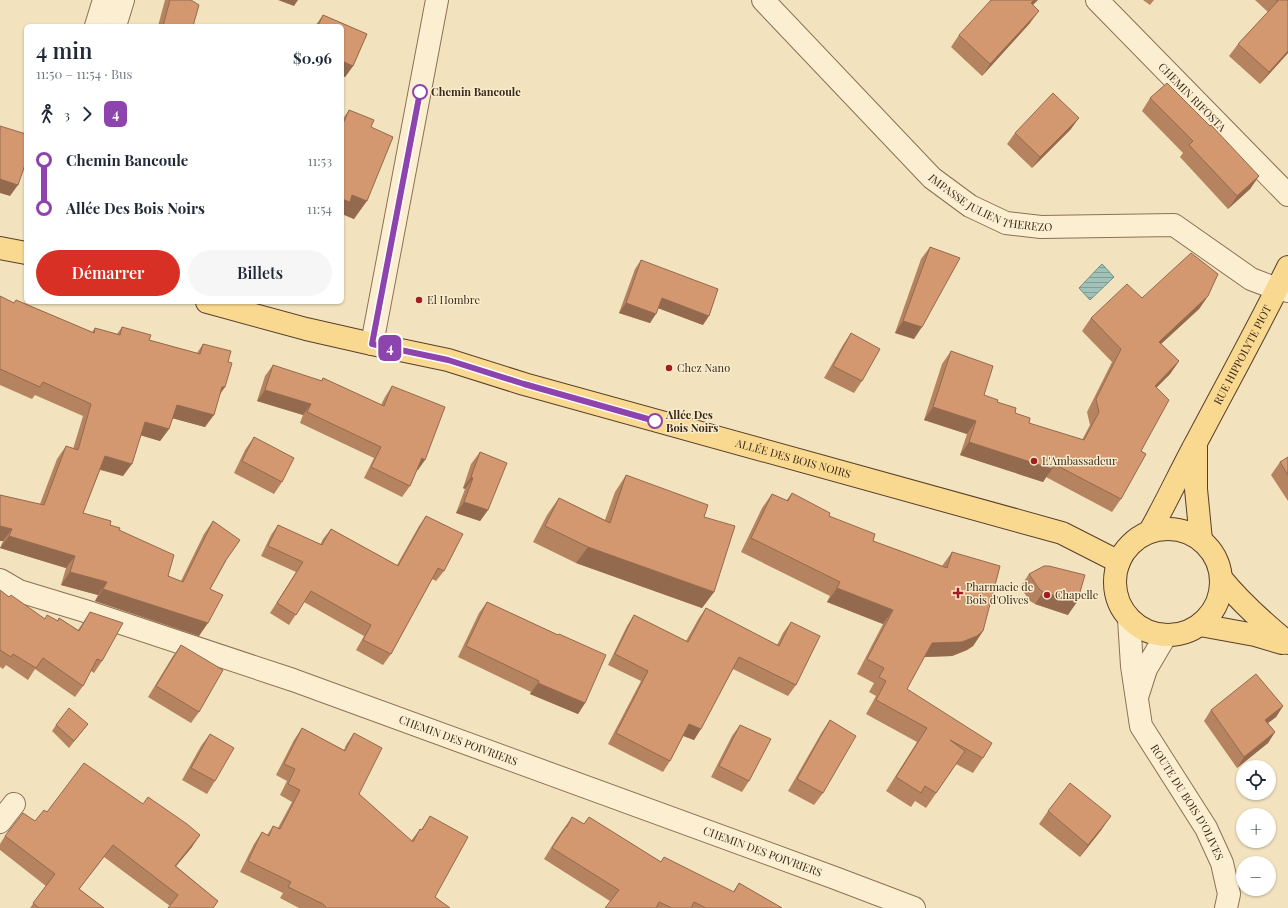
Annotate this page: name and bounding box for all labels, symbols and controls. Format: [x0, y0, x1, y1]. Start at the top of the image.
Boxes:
text: 4 min [36, 35, 92, 65]
text: $0.96 [293, 48, 332, 68]
street label: CHEMIN RIFOSTA [1155, 59, 1230, 135]
text: 11:50 – 11:54 · Bus [36, 65, 132, 82]
marker: Chemin Bancoule [412, 84, 428, 100]
place label: Chemin Bancoule [431, 84, 521, 99]
icon: walk [36, 103, 58, 125]
icon: forward [76, 103, 98, 125]
text: 4 [112, 104, 119, 123]
text: 3 [64, 106, 70, 123]
text: Chemin Bancoule [66, 150, 188, 170]
text: 11:53 [308, 152, 332, 169]
street label: IMPASSE JULIEN THEREZO [925, 171, 1053, 234]
text: Allée Des Bois Noirs [66, 198, 205, 218]
text: 11:54 [307, 200, 332, 217]
button: Démarrer [36, 250, 180, 296]
button: Billets [188, 250, 332, 296]
place label: El Hombre [427, 292, 480, 307]
marker: El Hombre [414, 295, 424, 305]
street label: RUE HIPPOLYTE PIOT [1210, 302, 1275, 407]
line badge: 4 [377, 335, 403, 361]
text: 4 [386, 338, 394, 357]
place label: Chez Nano [677, 360, 730, 375]
marker: Chez Nano [664, 363, 674, 373]
place label: Allée Des Bois Noirs [665, 407, 718, 435]
marker: Allée Des Bois Noirs [647, 413, 663, 429]
street label: ALLÉE DES BOIS NOIRS [733, 435, 853, 481]
place label: L'Ambassadeur [1042, 453, 1117, 468]
marker: L'Ambassadeur [1029, 456, 1039, 466]
place label: Pharmacie de Bois d'Olives [966, 579, 1034, 607]
place label: Chapelle [1055, 587, 1099, 602]
marker: Pharmacie de Bois d'Olives [953, 588, 963, 598]
marker: Chapelle [1042, 590, 1052, 600]
street label: CHEMIN DES POIVRIERS [397, 711, 520, 769]
street label: ROUTE DU BOIS D'OLIVES [1147, 741, 1228, 862]
map controls [1236, 760, 1276, 896]
button: locate [1236, 760, 1276, 800]
button: + [1236, 808, 1276, 848]
street label: CHEMIN DES POIVRIERS [701, 822, 824, 880]
button: − [1236, 856, 1276, 896]

